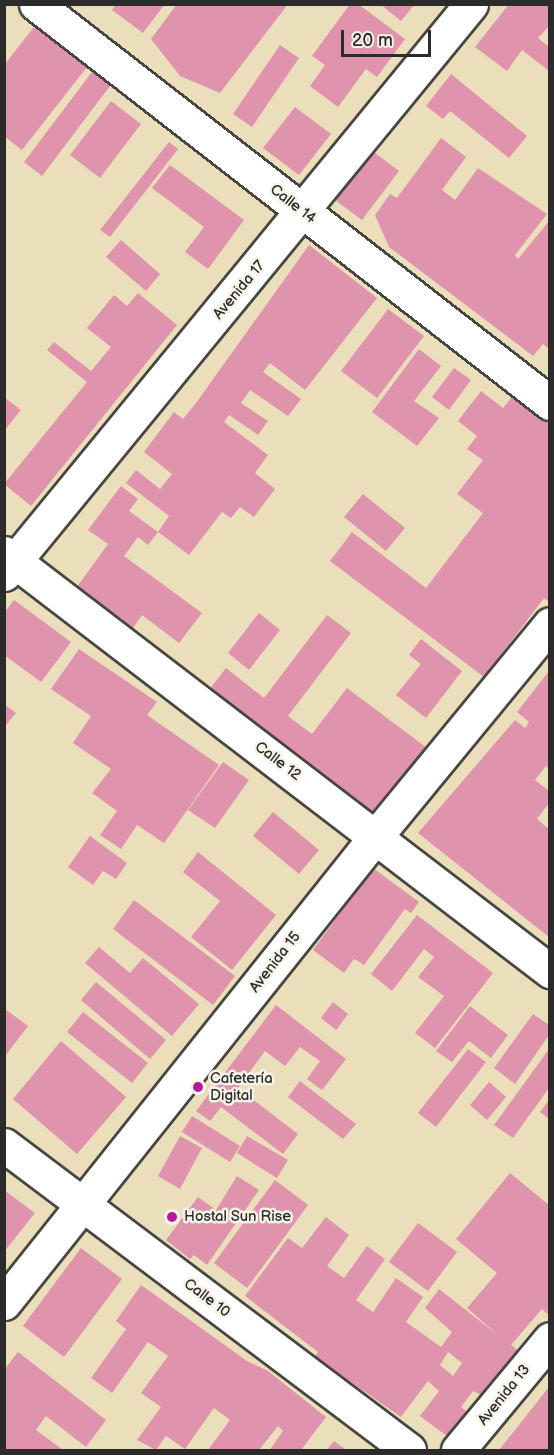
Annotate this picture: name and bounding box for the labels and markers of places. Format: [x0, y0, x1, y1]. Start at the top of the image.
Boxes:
place label: Cafetería Digital [210, 1069, 273, 1104]
marker: Cafetería Digital [191, 1080, 205, 1094]
place label: Hostal Sun Rise [184, 1208, 291, 1226]
marker: Hostal Sun Rise [165, 1210, 179, 1224]

